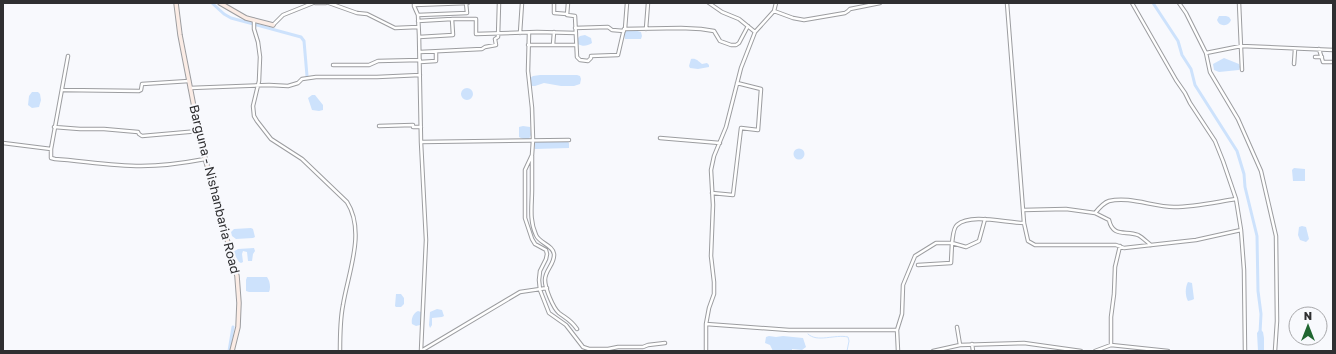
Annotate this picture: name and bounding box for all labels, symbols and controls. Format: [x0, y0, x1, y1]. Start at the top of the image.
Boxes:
street label: Barguna - Nishanbaria Road [186, 103, 244, 275]
north arrow [1288, 306, 1328, 346]
text: N [1304, 309, 1312, 322]

